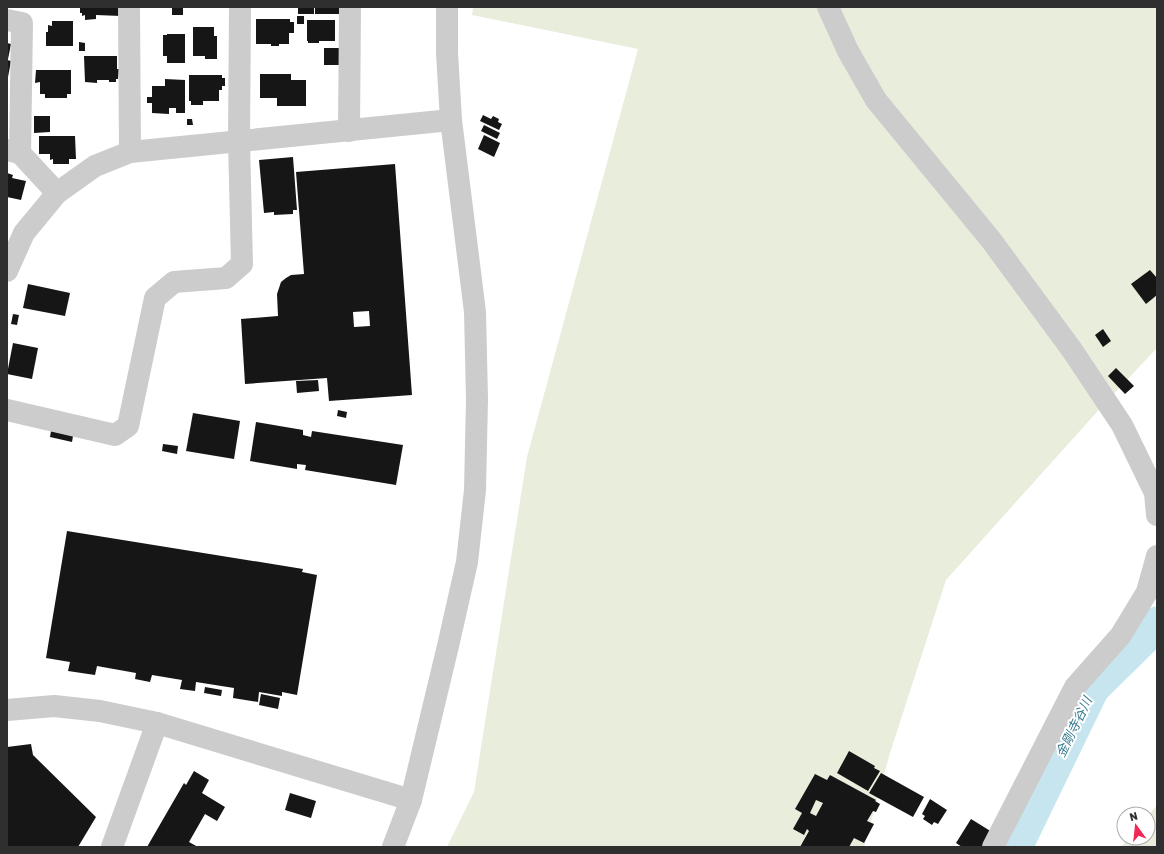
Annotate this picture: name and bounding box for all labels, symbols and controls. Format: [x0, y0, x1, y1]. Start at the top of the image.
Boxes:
water label: 金剛寺谷川 [1053, 693, 1096, 760]
north arrow [1116, 806, 1156, 846]
text: N [1128, 809, 1139, 824]

